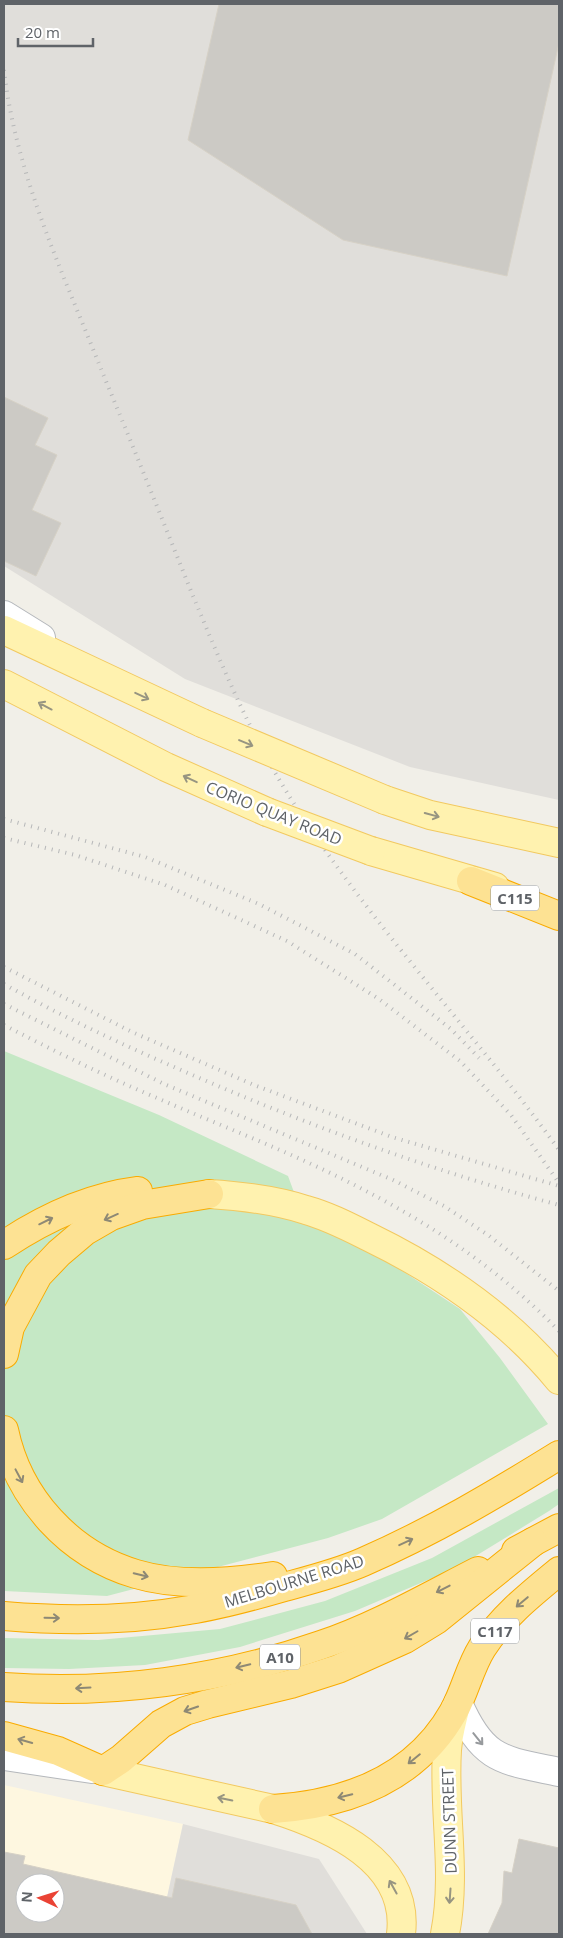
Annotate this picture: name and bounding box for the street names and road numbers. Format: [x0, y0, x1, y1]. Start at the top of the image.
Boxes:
street label: CORIO QUAY ROAD [203, 776, 345, 850]
road number: C115 [491, 886, 539, 910]
street label: MELBOURNE ROAD [221, 1549, 367, 1613]
road number: C117 [471, 1618, 519, 1644]
road number: A10 [260, 1644, 300, 1670]
street label: DUNN STREET [436, 1768, 462, 1874]

